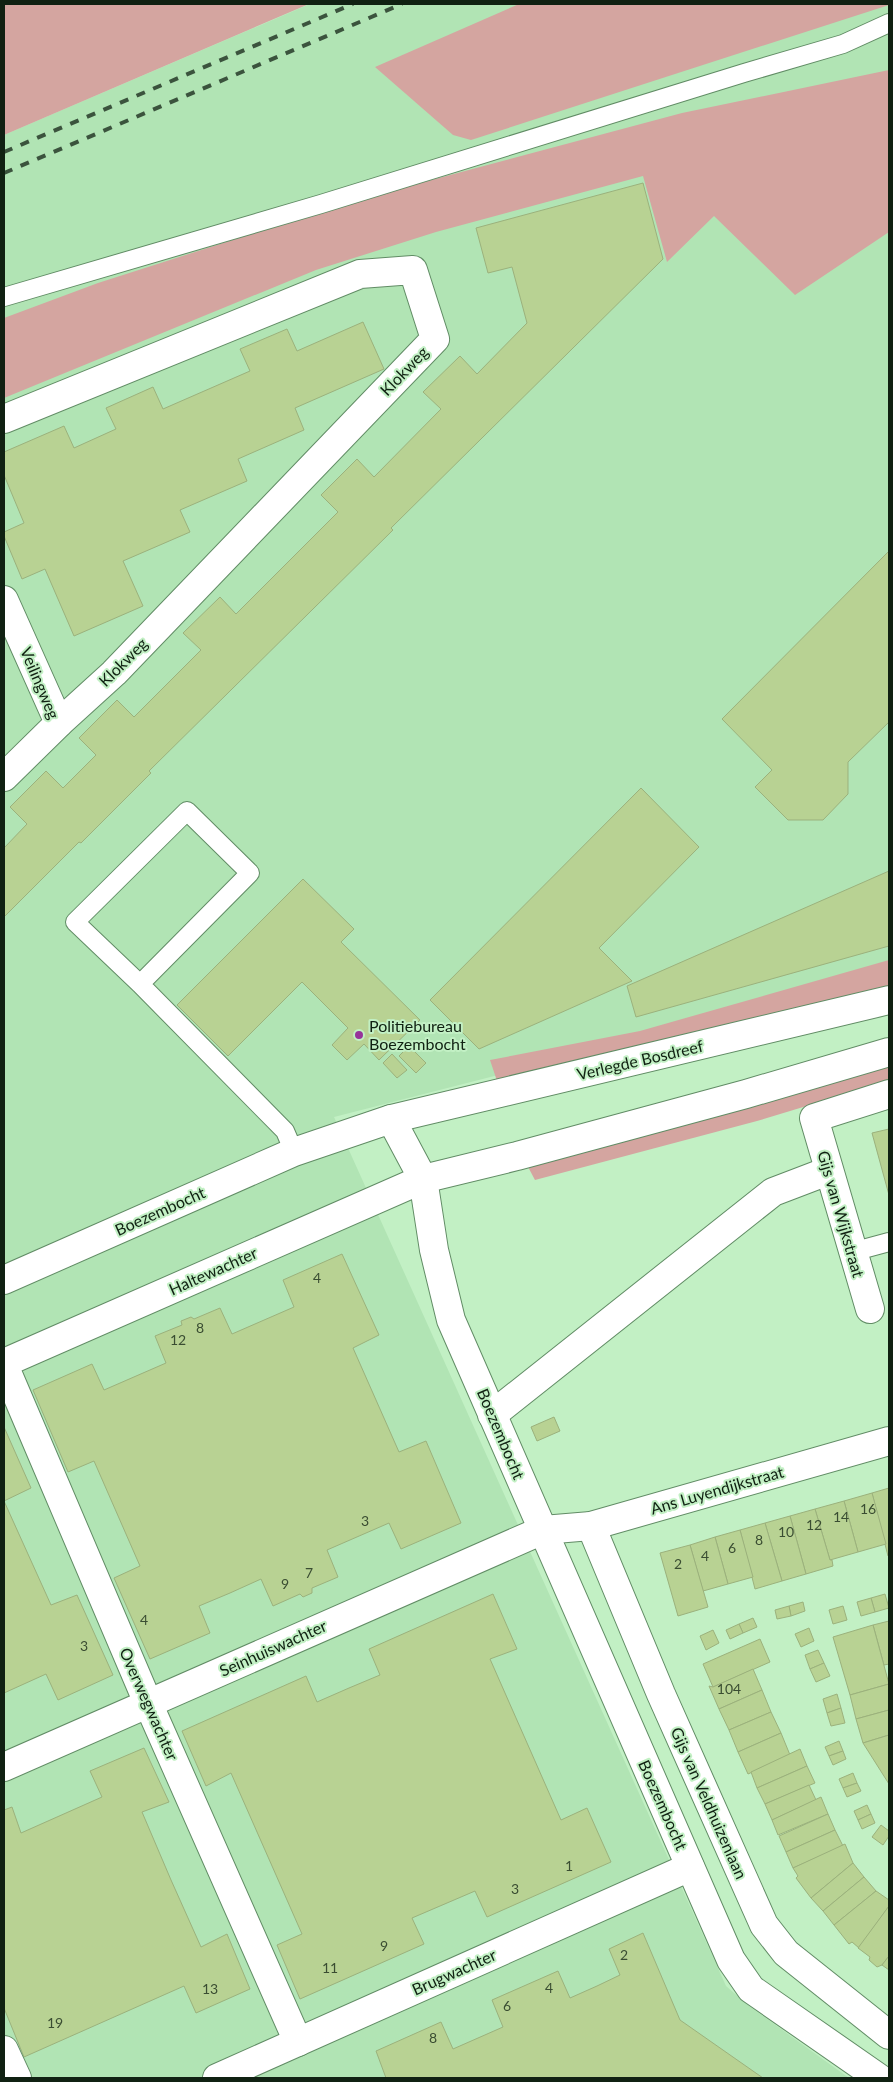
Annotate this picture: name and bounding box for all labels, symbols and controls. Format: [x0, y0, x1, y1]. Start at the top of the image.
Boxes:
street label: Klokweg [376, 342, 432, 399]
street label: Klokweg [94, 633, 151, 690]
street label: Veilingweg [17, 644, 64, 722]
place label: Politiebureau Boezembocht [369, 1016, 466, 1053]
marker: Politiebureau Boezembocht [353, 1029, 365, 1041]
street label: Verlegde Bosdreef [575, 1036, 705, 1083]
street label: Gijs van Wijkstraat [814, 1148, 869, 1280]
street label: Boezembocht [112, 1182, 208, 1239]
street label: Haltewachter [166, 1243, 260, 1298]
house number: 4 [313, 1269, 321, 1286]
house number: 8 [196, 1319, 204, 1336]
house number: 12 [170, 1331, 186, 1348]
street label: Boezembocht [474, 1386, 529, 1482]
street label: Ans Luyendijkstraat [648, 1461, 786, 1518]
house number: 16 [860, 1500, 876, 1517]
house number: 14 [833, 1508, 849, 1525]
house number: 3 [361, 1512, 369, 1529]
house number: 12 [806, 1516, 822, 1533]
house number: 10 [778, 1523, 794, 1540]
house number: 8 [755, 1531, 763, 1548]
house number: 6 [728, 1539, 736, 1556]
house number: 4 [701, 1547, 709, 1564]
house number: 2 [674, 1555, 682, 1572]
house number: 7 [305, 1564, 313, 1581]
house number: 9 [281, 1575, 289, 1592]
house number: 4 [140, 1611, 148, 1628]
street label: Seinhuiswachter [216, 1615, 329, 1680]
house number: 3 [80, 1637, 88, 1654]
street label: Overwegwachter [116, 1645, 183, 1763]
house number: 104 [717, 1680, 741, 1697]
street label: Gijs van Veldhuizenlaan [667, 1724, 751, 1882]
street label: Boezembocht [635, 1757, 692, 1853]
house number: 1 [565, 1857, 573, 1874]
house number: 3 [511, 1880, 519, 1897]
house number: 9 [380, 1937, 388, 1954]
street label: Brugwachter [409, 1944, 499, 1999]
house number: 2 [620, 1946, 628, 1963]
house number: 11 [322, 1959, 338, 1976]
house number: 4 [545, 1979, 553, 1996]
house number: 13 [202, 1980, 218, 1997]
house number: 6 [503, 1997, 511, 2014]
house number: 19 [47, 2014, 63, 2031]
house number: 8 [429, 2029, 437, 2046]

